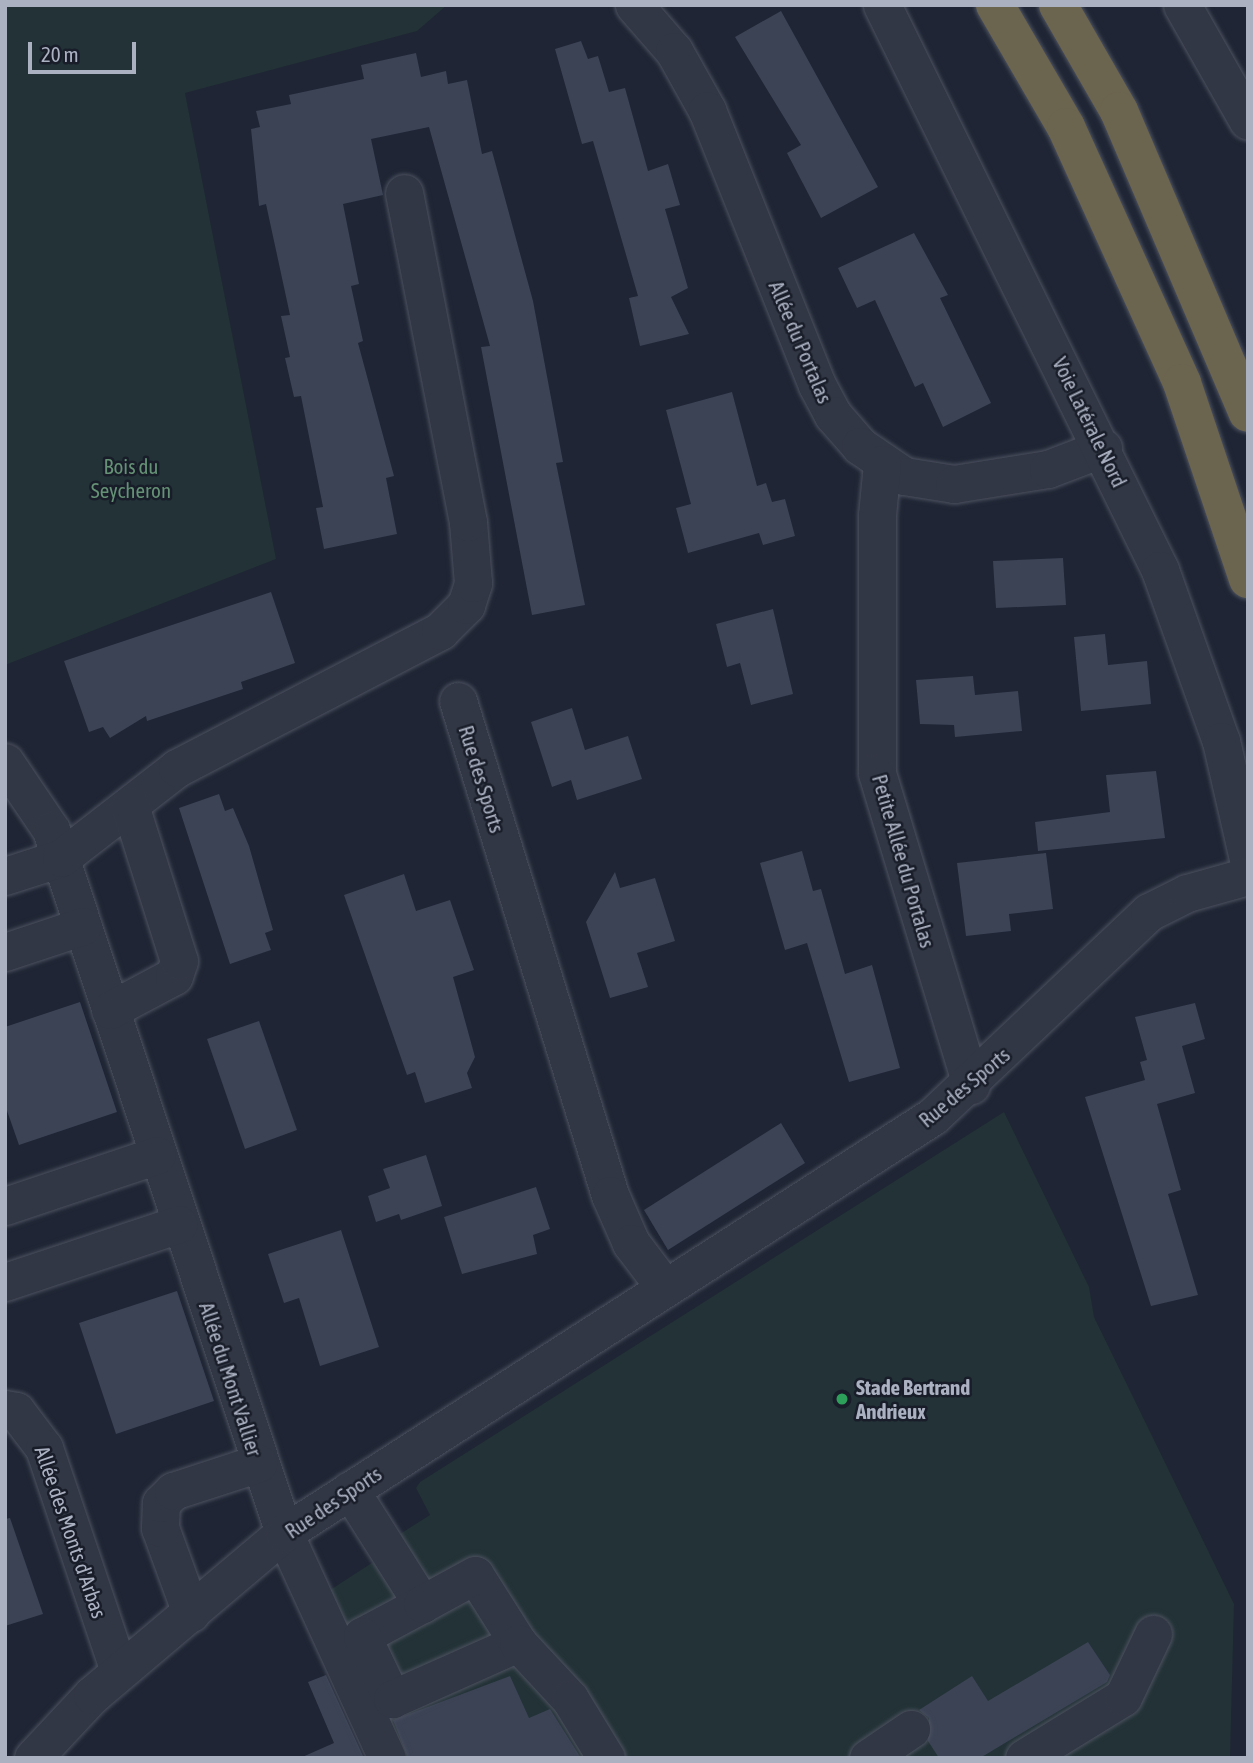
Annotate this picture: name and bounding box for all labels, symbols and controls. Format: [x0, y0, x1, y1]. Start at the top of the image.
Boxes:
scale bar [32, 28, 140, 72]
text: 20 m [41, 42, 79, 66]
street label: Allée du Portalas [764, 277, 838, 407]
street label: Voie Latérale Nord [1048, 353, 1132, 491]
park label: Bois du Seycheron [91, 453, 171, 503]
street label: Rue des Sports [454, 722, 510, 836]
street label: Petite Allée du Portalas [867, 771, 941, 951]
street label: Rue des Sports [913, 1042, 1015, 1132]
street label: Allée du Mont Vallier [194, 1299, 268, 1459]
place label: Stade Bertrand Andrieux [856, 1374, 970, 1424]
marker: Stade Bertrand Andrieux [834, 1391, 850, 1407]
street label: Allée des Monts d'Arbas [30, 1443, 112, 1621]
street label: Rue des Sports [280, 1461, 386, 1543]

